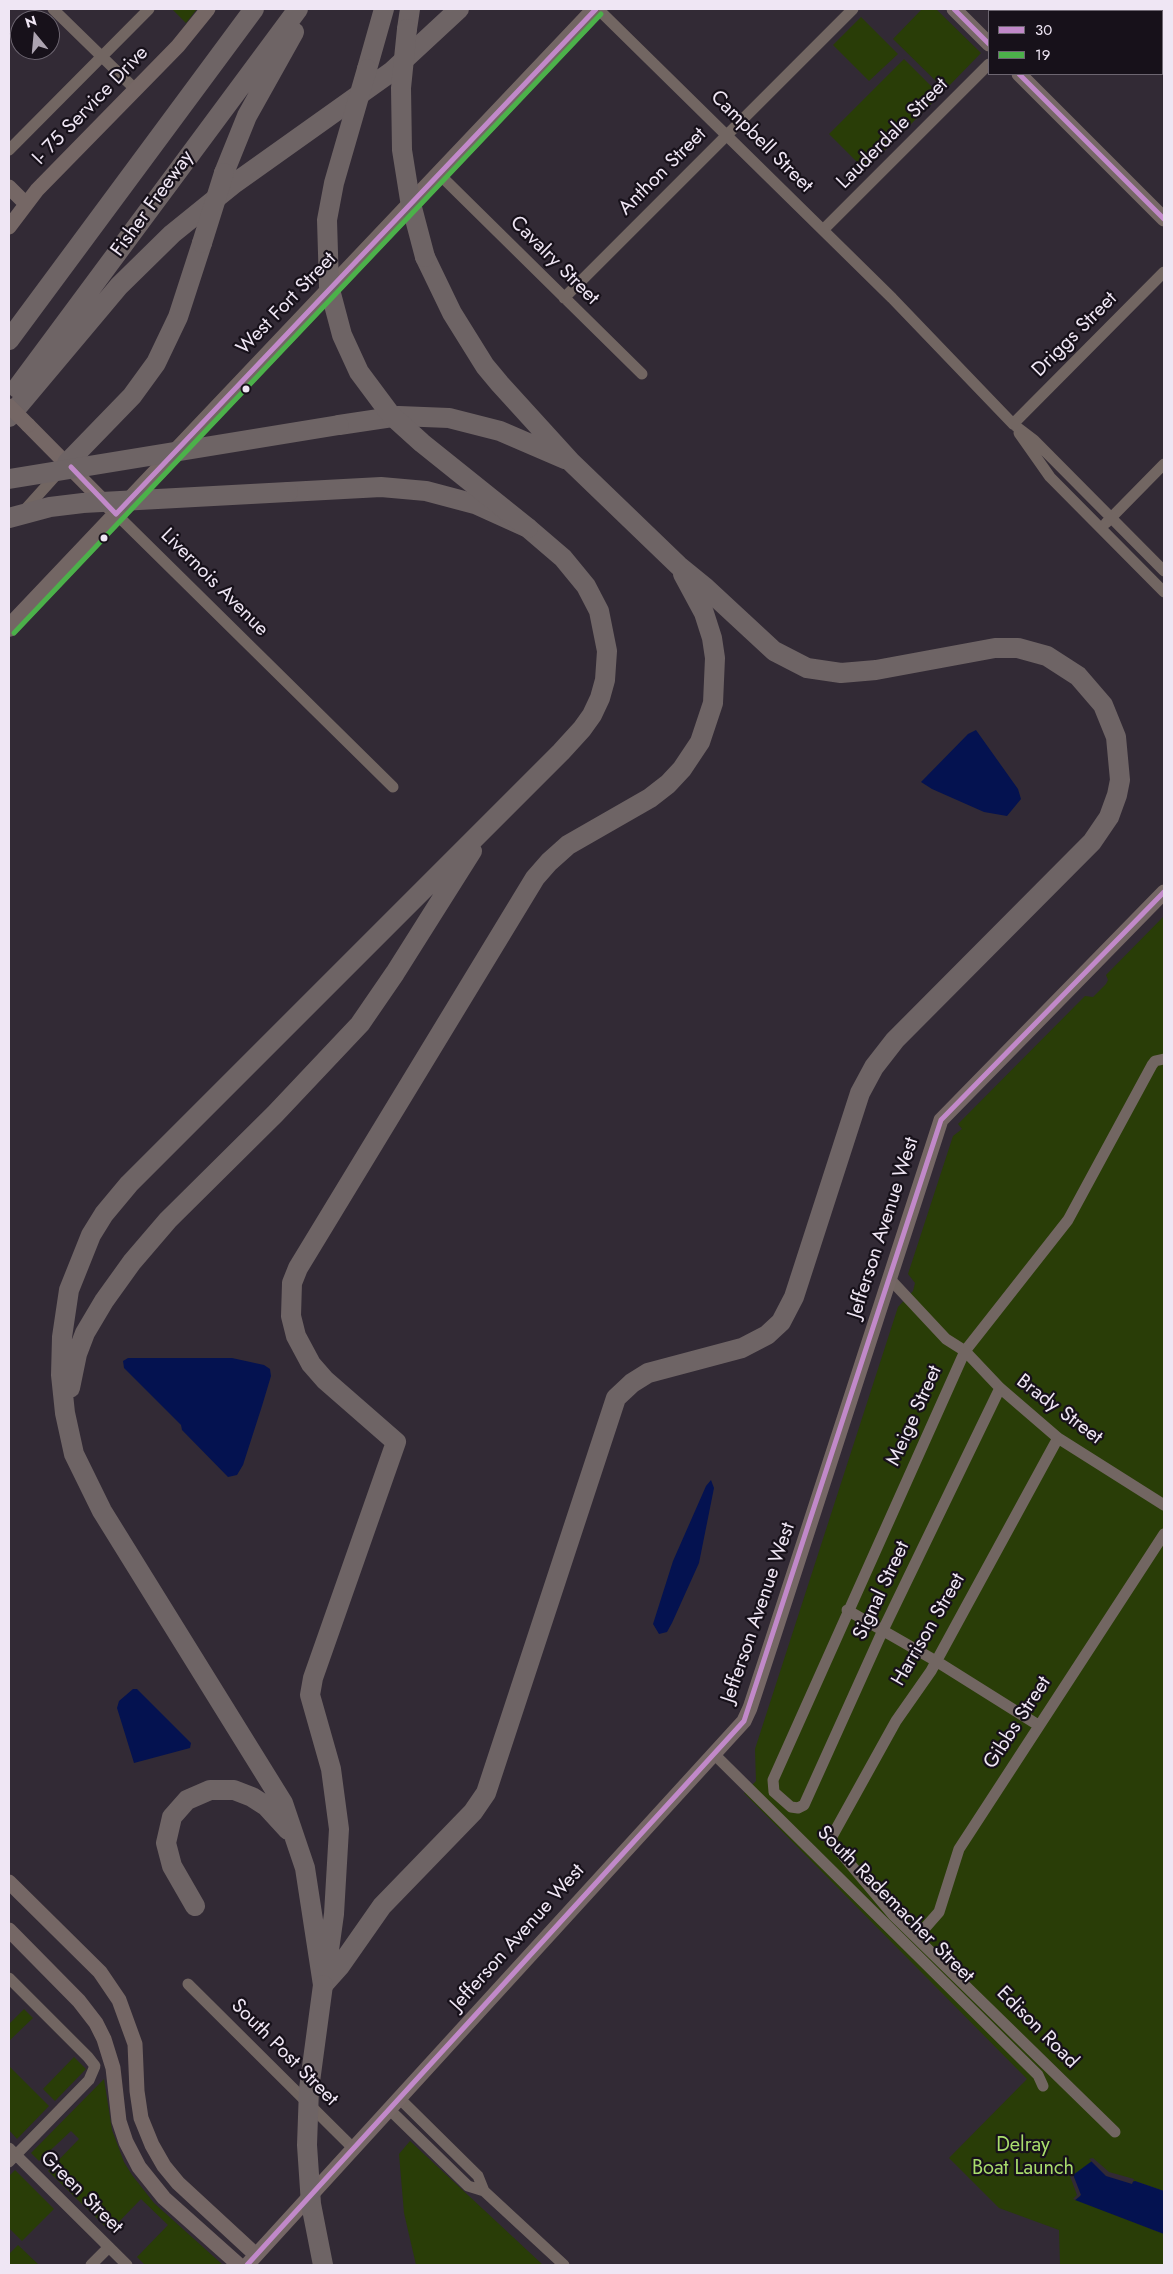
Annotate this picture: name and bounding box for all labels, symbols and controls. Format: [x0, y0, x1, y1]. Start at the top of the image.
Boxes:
north arrow [10, 10, 60, 60]
text: N [23, 10, 39, 33]
legend [988, 10, 1163, 75]
text: 30 [1035, 19, 1052, 41]
street label: I- 75 Service Drive [28, 42, 154, 170]
text: 19 [1035, 44, 1050, 66]
street label: Lauderdale Street [832, 73, 954, 195]
street label: Campbell Street [705, 86, 817, 198]
street label: Anthon Street [614, 123, 712, 221]
street label: Fisher Freeway [106, 146, 200, 262]
street label: Cavalry Street [504, 211, 604, 311]
street label: West Fort Street [232, 248, 342, 360]
street label: Driggs Street [1028, 288, 1122, 382]
unlabelled marker [241, 384, 251, 394]
street label: Livernois Avenue [155, 524, 273, 642]
unlabelled marker [99, 533, 109, 543]
street label: Jefferson Avenue West [843, 1134, 925, 1322]
street label: Meige Street [882, 1362, 948, 1470]
street label: Brady Street [1011, 1370, 1107, 1450]
street label: Jefferson Avenue West [717, 1520, 801, 1706]
street label: Signal Street [849, 1538, 915, 1644]
street label: Harrison Street [887, 1569, 971, 1691]
street label: Gibbs Street [979, 1672, 1057, 1774]
street label: South Rademacher Street [811, 1821, 979, 1989]
street label: Jefferson Avenue West [446, 1860, 590, 2016]
street label: Edison Road [991, 1982, 1083, 2074]
street label: South Post Street [225, 1994, 343, 2112]
park label: Delray Boat Launch [972, 2134, 1074, 2181]
street label: Green Street [35, 2147, 127, 2239]

